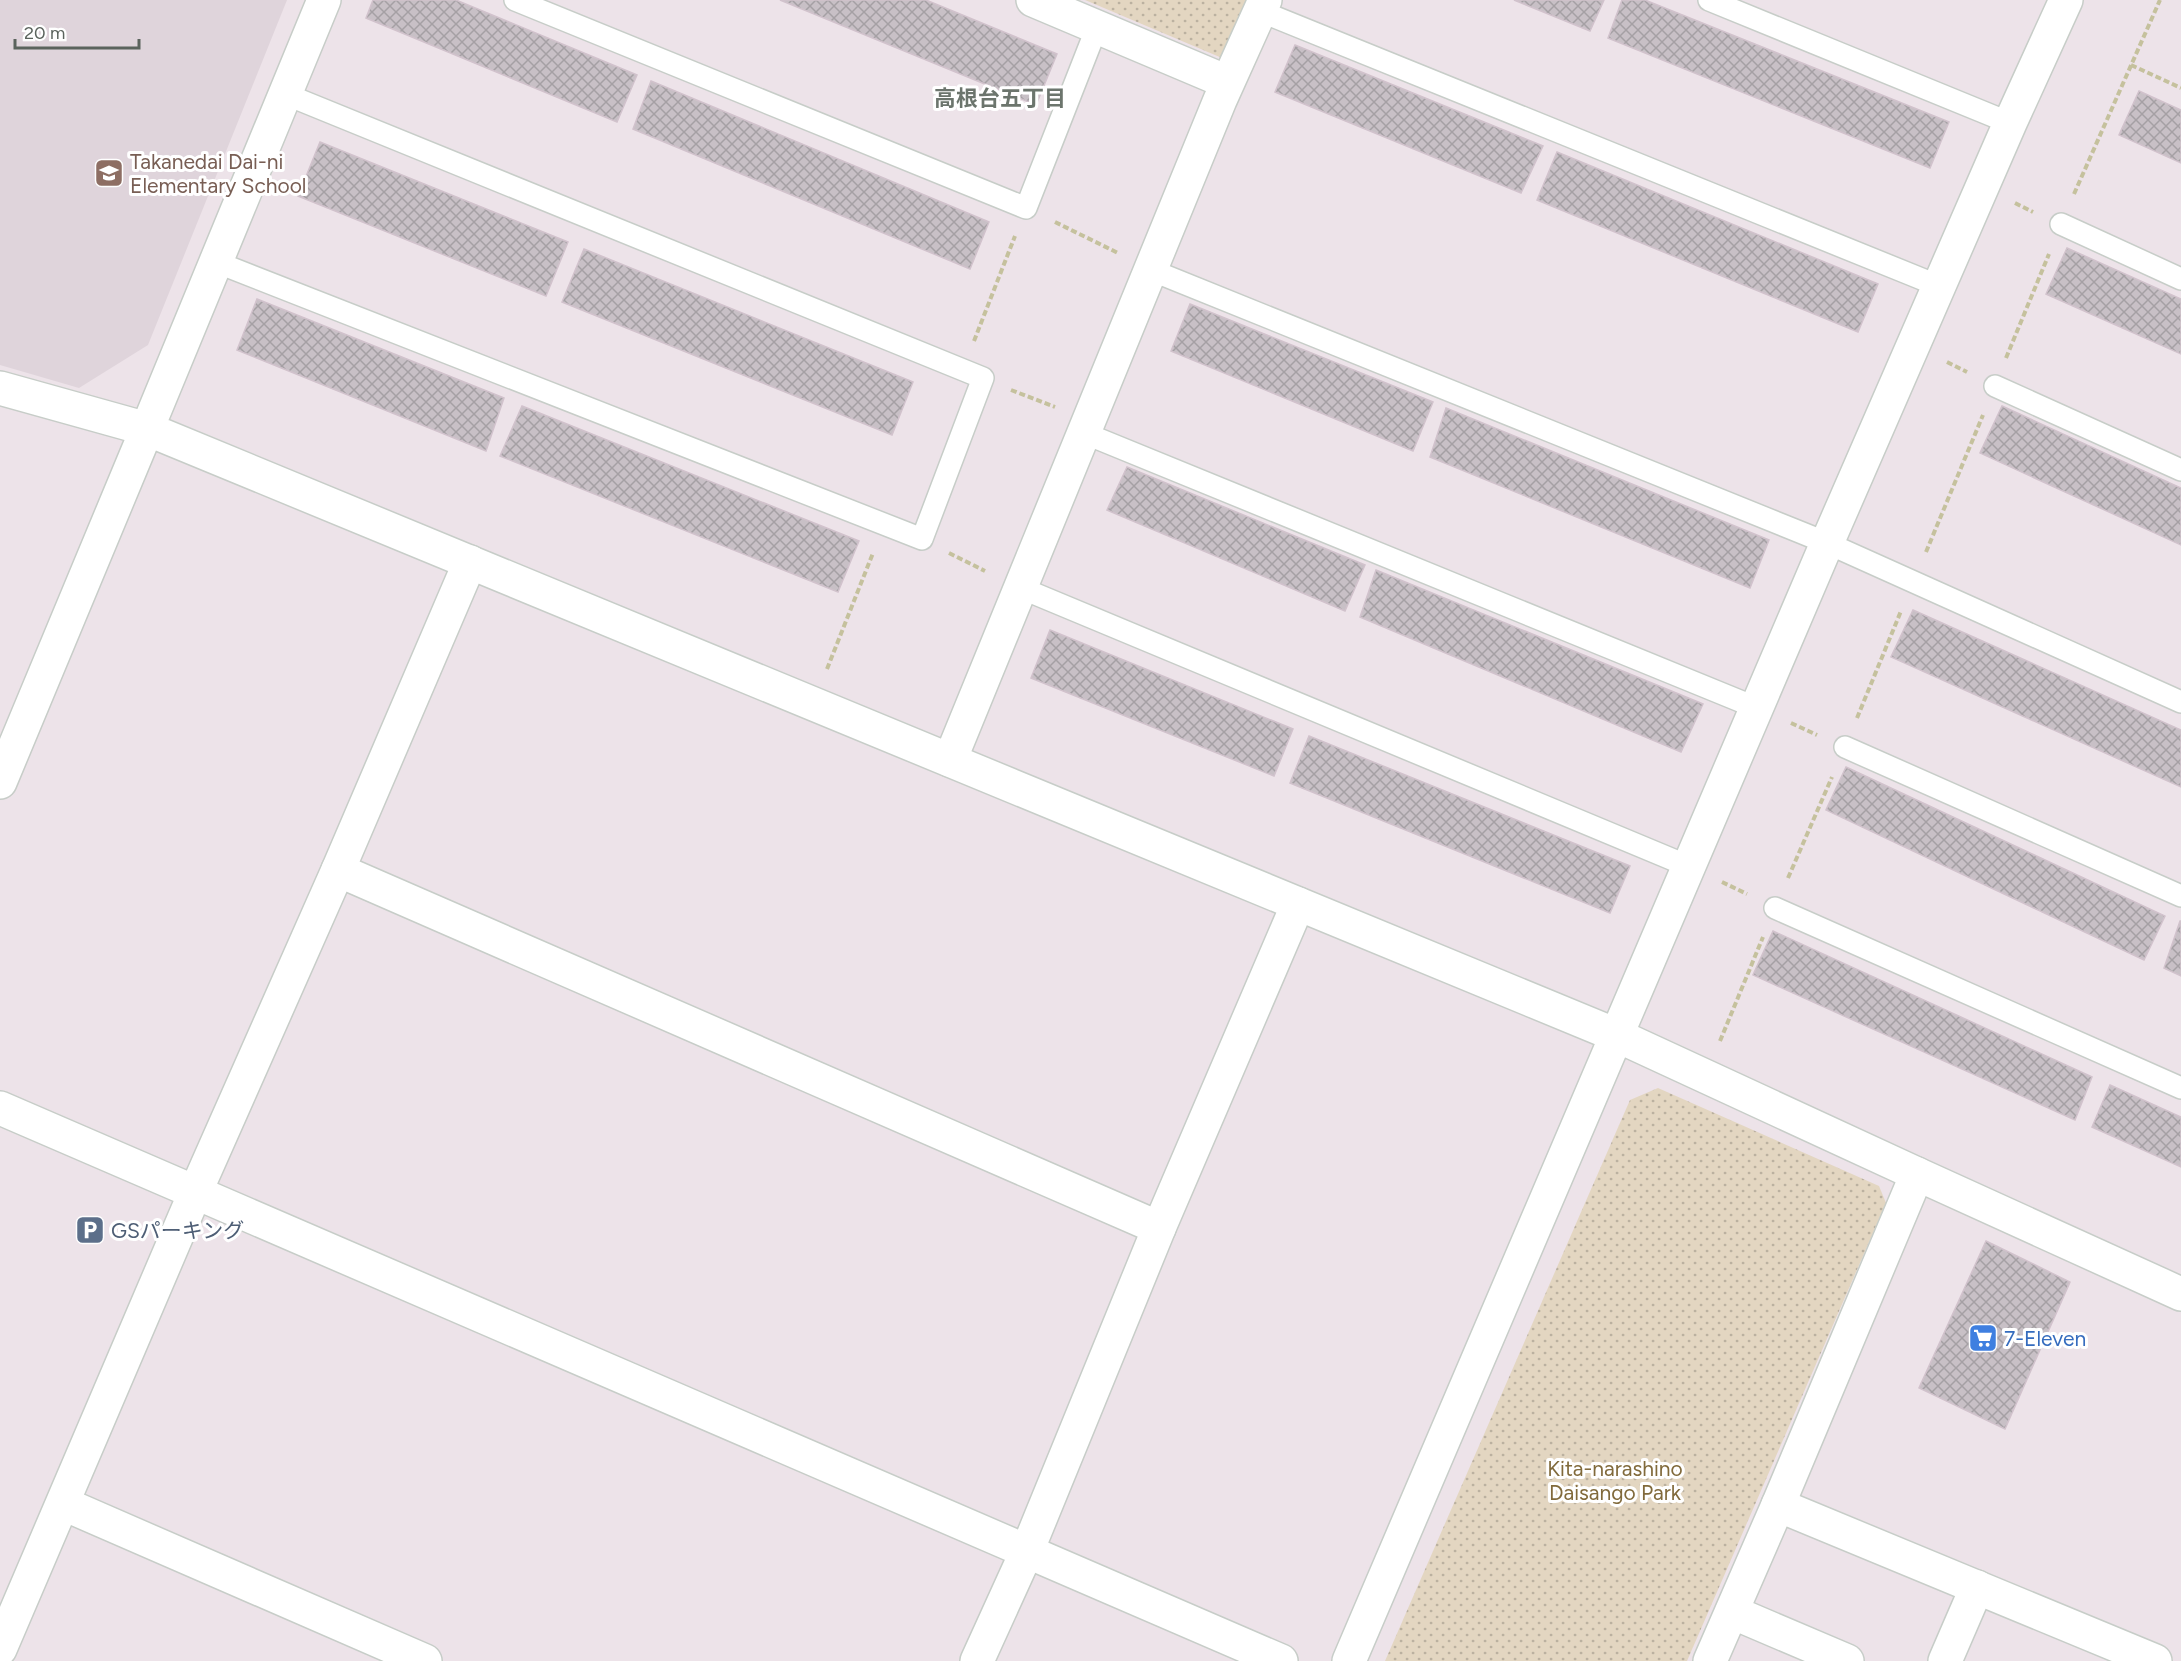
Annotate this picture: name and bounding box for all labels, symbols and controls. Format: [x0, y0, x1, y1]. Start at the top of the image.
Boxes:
scale bar [15, 12, 140, 50]
text: 20 m [24, 22, 65, 44]
district label: 高根台五丁目 [934, 85, 1066, 112]
place label: Takanedai Dai-ni Elementary School [130, 149, 306, 198]
school or university icon: Takanedai Dai-ni Elementary School [93, 157, 125, 189]
parking icon: GSパーキング [74, 1214, 106, 1246]
place label: GSパーキング [111, 1218, 244, 1243]
supermarket icon: 7-Eleven [1967, 1322, 1999, 1354]
place label: 7-Eleven [2004, 1326, 2086, 1351]
park label: Kita-narashino Daisango Park [1547, 1456, 1683, 1505]

